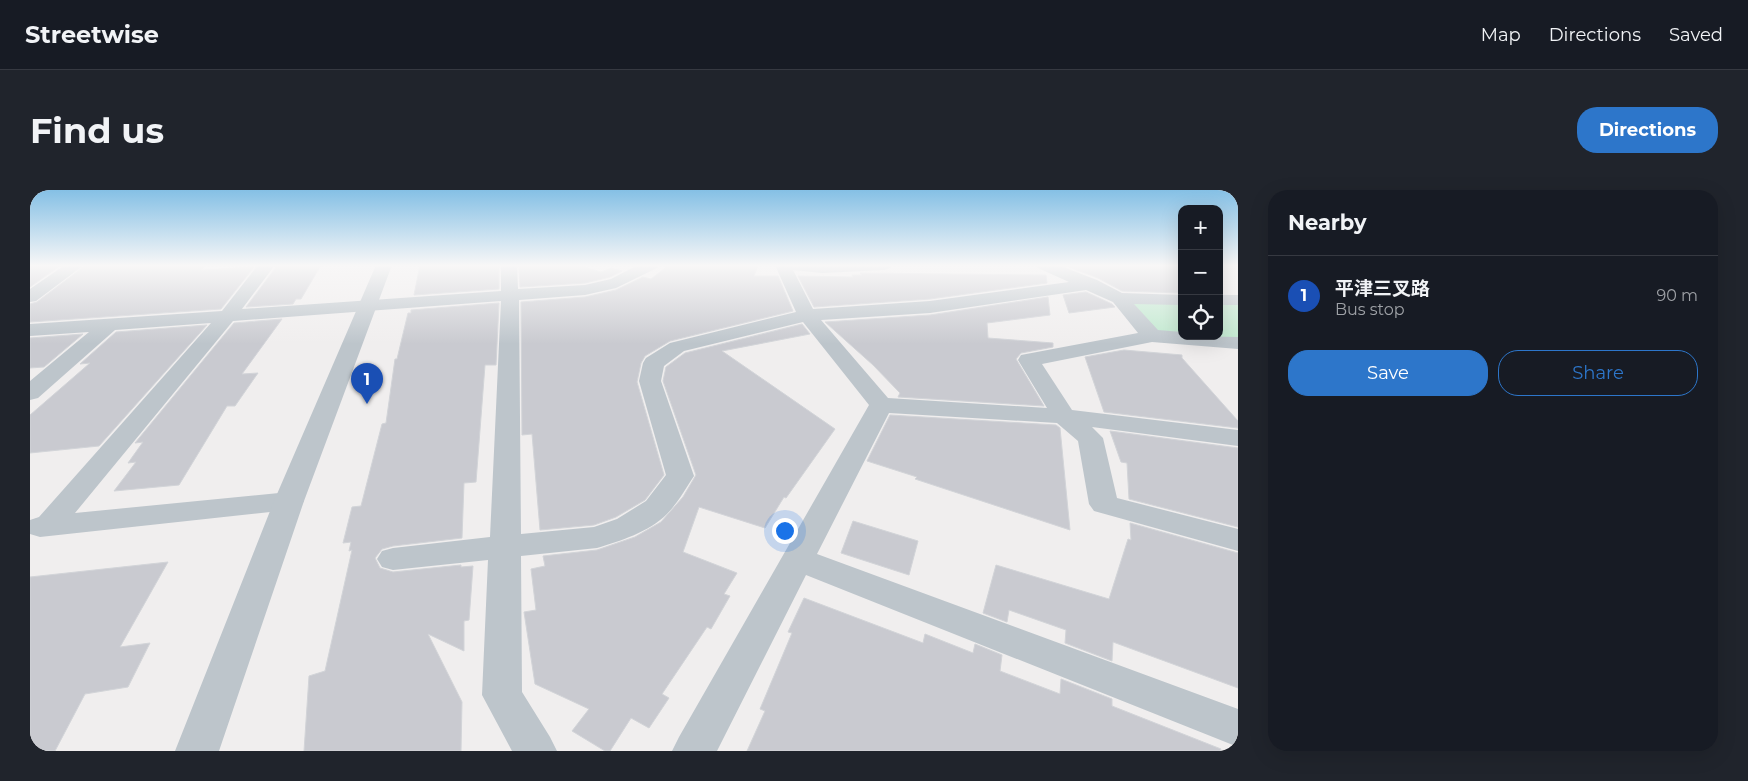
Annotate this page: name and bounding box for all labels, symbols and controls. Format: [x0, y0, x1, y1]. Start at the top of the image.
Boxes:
text: Streetwise [25, 20, 159, 49]
text: Map [1481, 24, 1521, 46]
text: Directions [1549, 24, 1641, 46]
text: Saved [1669, 24, 1723, 46]
button: Directions [1577, 107, 1718, 153]
text: Find us [30, 109, 164, 152]
map controls [1178, 205, 1223, 340]
button: + [1178, 205, 1223, 250]
text: Nearby [1288, 210, 1367, 235]
button: − [1178, 250, 1223, 295]
text: 平津三叉路 [1335, 277, 1430, 300]
text: 1 [1301, 286, 1307, 305]
text: 90 m [1656, 286, 1698, 305]
button: locate [1178, 295, 1223, 340]
text: Bus stop [1335, 300, 1405, 319]
button: Save [1288, 350, 1488, 396]
button: Share [1498, 350, 1698, 396]
pin: 1 [351, 363, 383, 404]
your location [772, 518, 798, 544]

